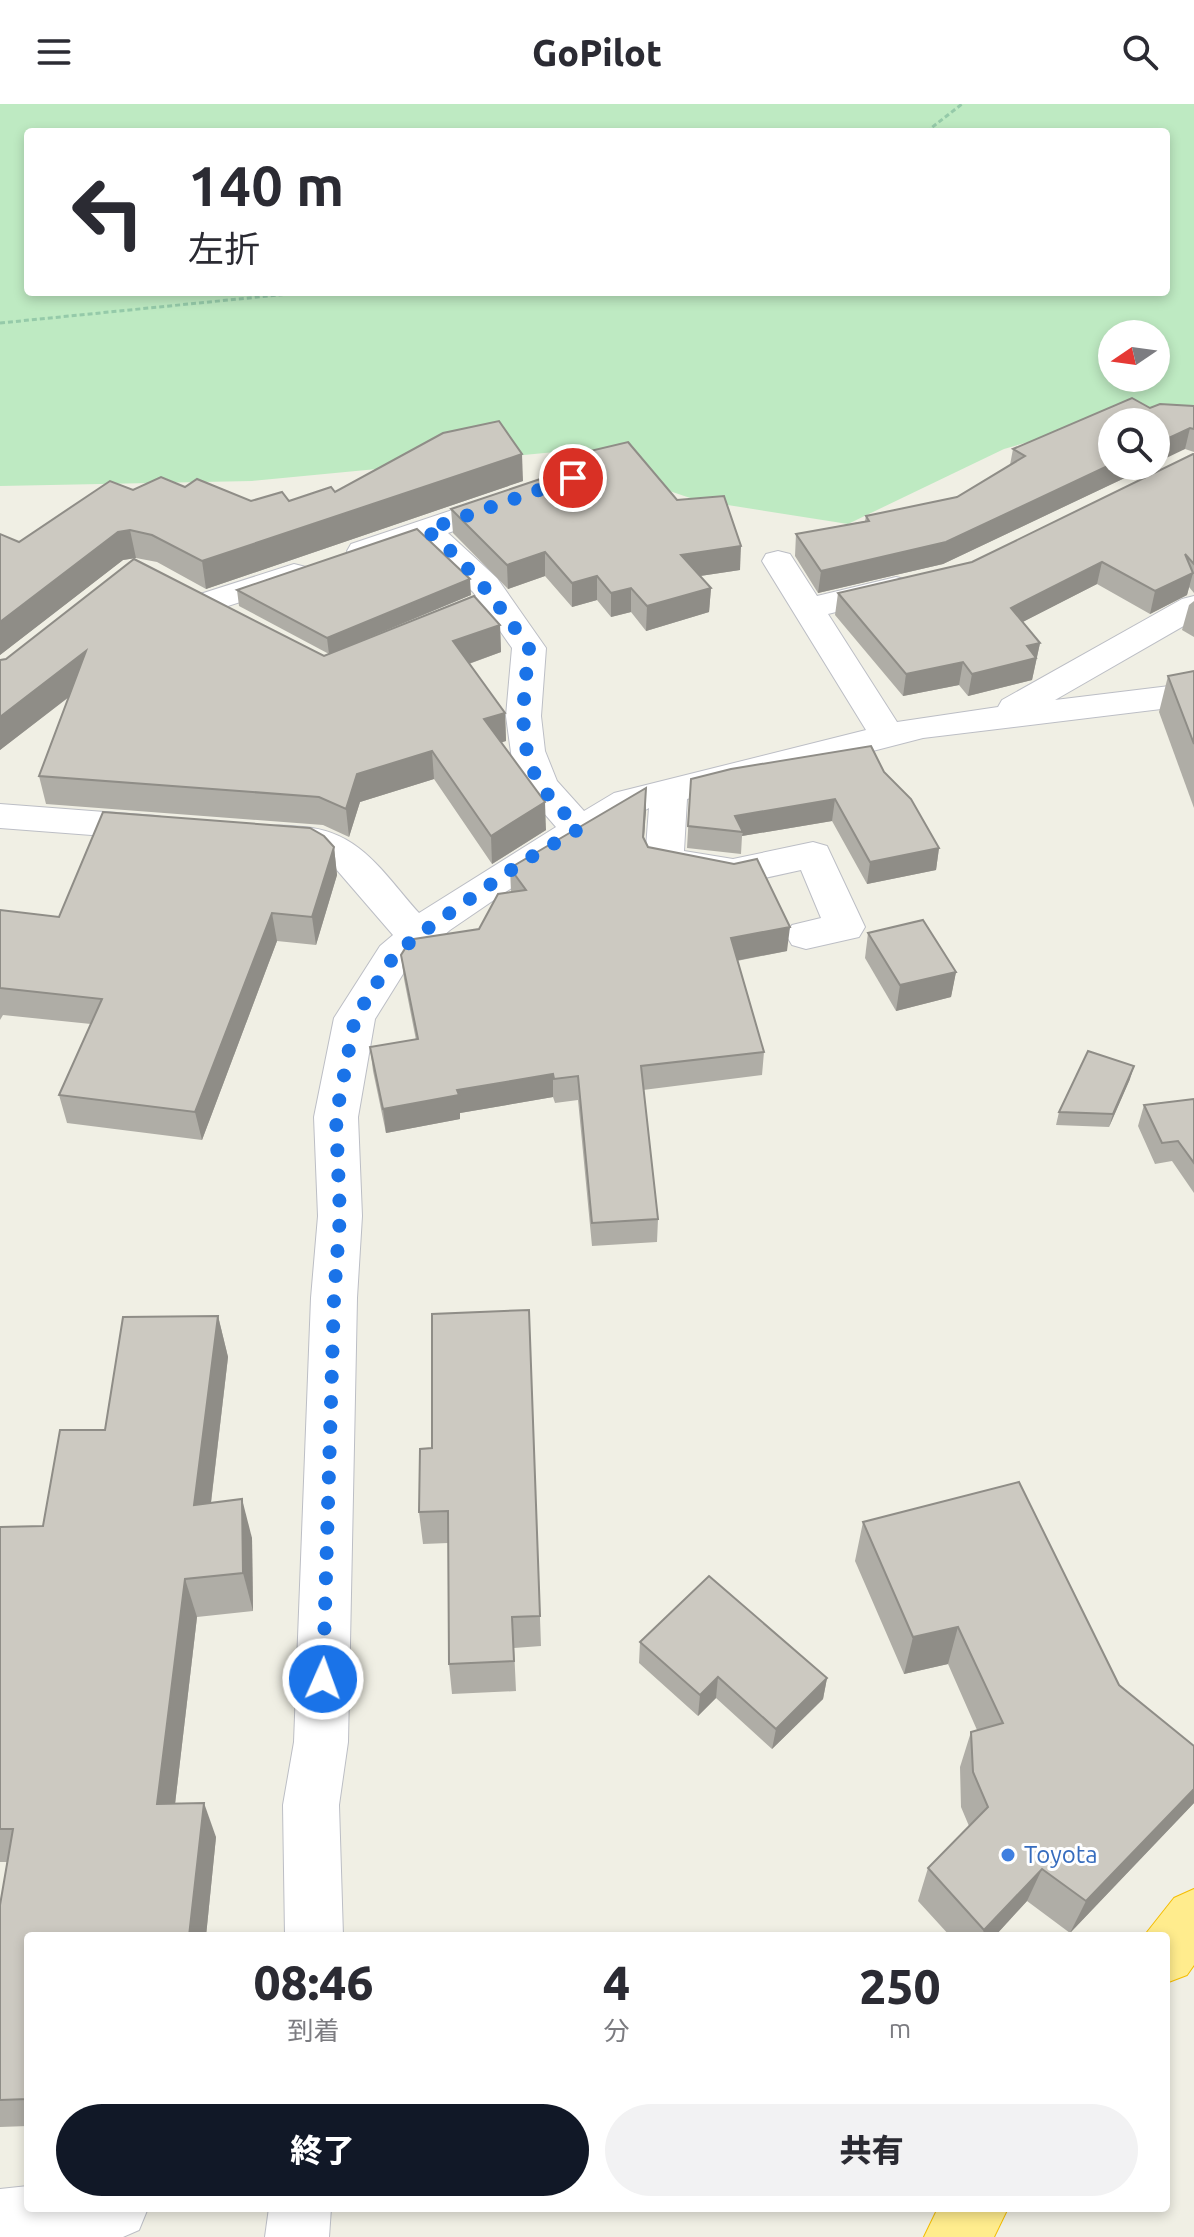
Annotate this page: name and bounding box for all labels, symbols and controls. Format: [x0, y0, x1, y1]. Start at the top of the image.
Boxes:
icon: menu [32, 30, 76, 74]
icon: search [1118, 30, 1162, 74]
text: GoPilot [532, 32, 662, 73]
text: 140 m [188, 154, 344, 217]
icon: left [56, 160, 160, 264]
text: 左折 [188, 228, 260, 269]
north arrow [1098, 320, 1170, 392]
map controls [1098, 320, 1170, 480]
button: search [1098, 408, 1170, 480]
pin [539, 444, 607, 512]
icon: arrive [551, 456, 595, 500]
position arrow [281, 1637, 365, 1721]
place label: Toyota [1024, 1841, 1097, 1868]
marker: Toyota [999, 1846, 1017, 1864]
text: 08:46 [253, 1955, 374, 2009]
text: 4 [603, 1955, 630, 2009]
text: 250 [859, 1959, 941, 2013]
text: m [889, 2014, 911, 2043]
text: 到着 [287, 2016, 339, 2045]
text: 分 [603, 2016, 629, 2045]
button: 終了 [56, 2104, 589, 2196]
button: 共有 [605, 2104, 1138, 2196]

